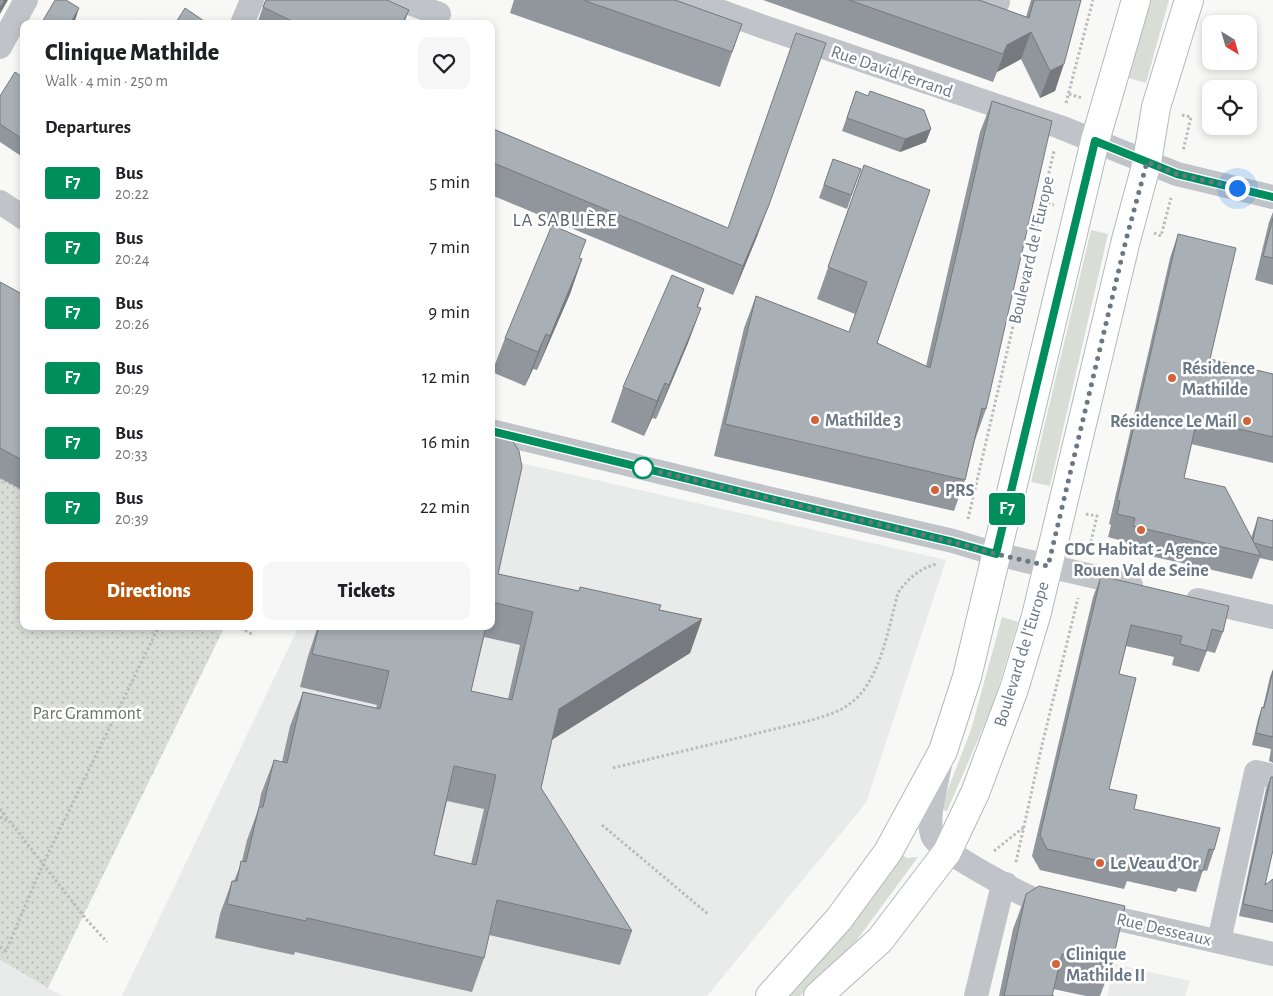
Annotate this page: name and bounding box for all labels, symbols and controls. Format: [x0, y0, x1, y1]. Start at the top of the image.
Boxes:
north arrow [1202, 15, 1258, 70]
map controls [1202, 15, 1257, 135]
button: heart [418, 37, 470, 89]
text: Clinique Mathilde [45, 41, 219, 65]
street label: Rue David Ferrand [828, 43, 955, 101]
text: Walk · 4 min · 250 m [45, 73, 168, 89]
button: locate [1202, 80, 1257, 135]
text: Departures [45, 118, 131, 137]
text: Bus [115, 164, 143, 183]
text: 5 min [429, 173, 470, 192]
text: F7 [65, 174, 80, 192]
street label: Boulevard de l'Europe [1006, 175, 1058, 326]
your location [1225, 176, 1250, 201]
text: 20:22 [115, 186, 149, 202]
district label: LA SABLIÈRE [512, 209, 618, 230]
text: Bus [115, 229, 143, 248]
text: 7 min [429, 238, 470, 257]
text: F7 [65, 239, 80, 257]
text: 20:24 [115, 251, 149, 267]
text: Bus [115, 294, 143, 313]
text: 9 min [428, 303, 470, 322]
text: F7 [65, 304, 80, 322]
text: 20:26 [115, 316, 149, 332]
text: Bus [115, 359, 143, 378]
place label: Résidence Mathilde [1182, 360, 1255, 399]
text: 12 min [422, 368, 470, 387]
text: F7 [65, 369, 80, 387]
marker: Résidence Mathilde [1166, 372, 1178, 384]
text: 20:29 [115, 381, 149, 397]
place label: Mathilde 3 [825, 412, 902, 430]
place label: Résidence Le Mail [1110, 413, 1237, 431]
marker: Mathilde 3 [809, 414, 821, 426]
marker: Résidence Le Mail [1241, 415, 1253, 427]
text: Bus [115, 424, 143, 443]
text: 16 min [422, 433, 470, 452]
text: F7 [65, 434, 80, 452]
text: 20:33 [115, 446, 148, 462]
unlabelled marker [632, 457, 654, 479]
place label: PRS [945, 482, 975, 500]
marker: PRS [929, 484, 941, 496]
text: Bus [115, 489, 143, 508]
line badge: F7 [984, 493, 1030, 525]
text: 22 min [420, 498, 470, 517]
text: F7 [65, 499, 80, 517]
text: F7 [999, 500, 1015, 518]
text: 20:39 [115, 511, 149, 527]
marker: CDC Habitat - Agence Rouen Val de Seine [1135, 524, 1147, 536]
place label: CDC Habitat - Agence Rouen Val de Seine [1064, 541, 1218, 580]
button: Directions [45, 562, 253, 620]
button: Tickets [263, 562, 470, 620]
street label: Boulevard de l'Europe [991, 579, 1053, 729]
park label: Parc Grammont [32, 705, 142, 723]
place label: Le Veau d'Or [1110, 855, 1199, 873]
marker: Le Veau d'Or [1094, 857, 1106, 869]
street label: Rue Desseaux [1115, 910, 1213, 950]
place label: Clinique Mathilde II [1066, 946, 1145, 985]
marker: Clinique Mathilde II [1050, 958, 1062, 970]

